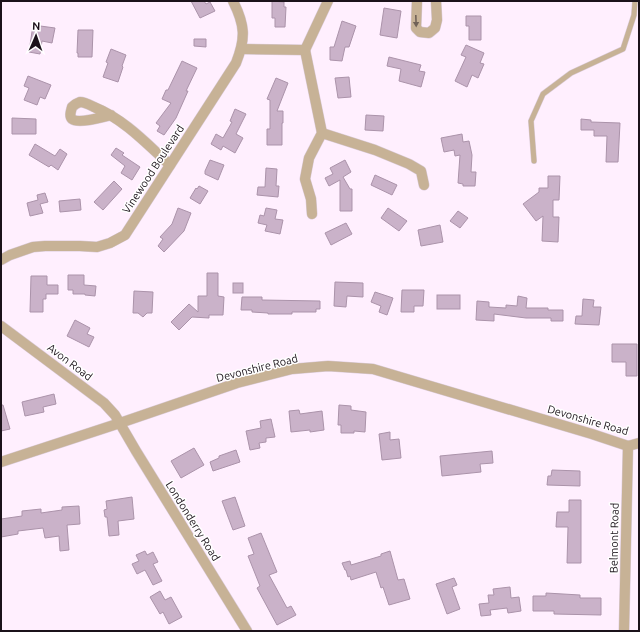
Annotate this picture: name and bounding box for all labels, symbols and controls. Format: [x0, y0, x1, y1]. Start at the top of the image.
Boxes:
one-way arrow [413, 15, 420, 27]
north arrow [16, 16, 56, 56]
text: N [32, 20, 41, 32]
street label: Vinewood Boulevard [120, 123, 186, 215]
street label: Avon Road [45, 341, 95, 383]
street label: Devonshire Road [215, 352, 299, 384]
street label: Devonshire Road [546, 403, 630, 437]
street label: Londonderry Road [164, 479, 222, 563]
street label: Belmont Road [607, 503, 621, 573]

